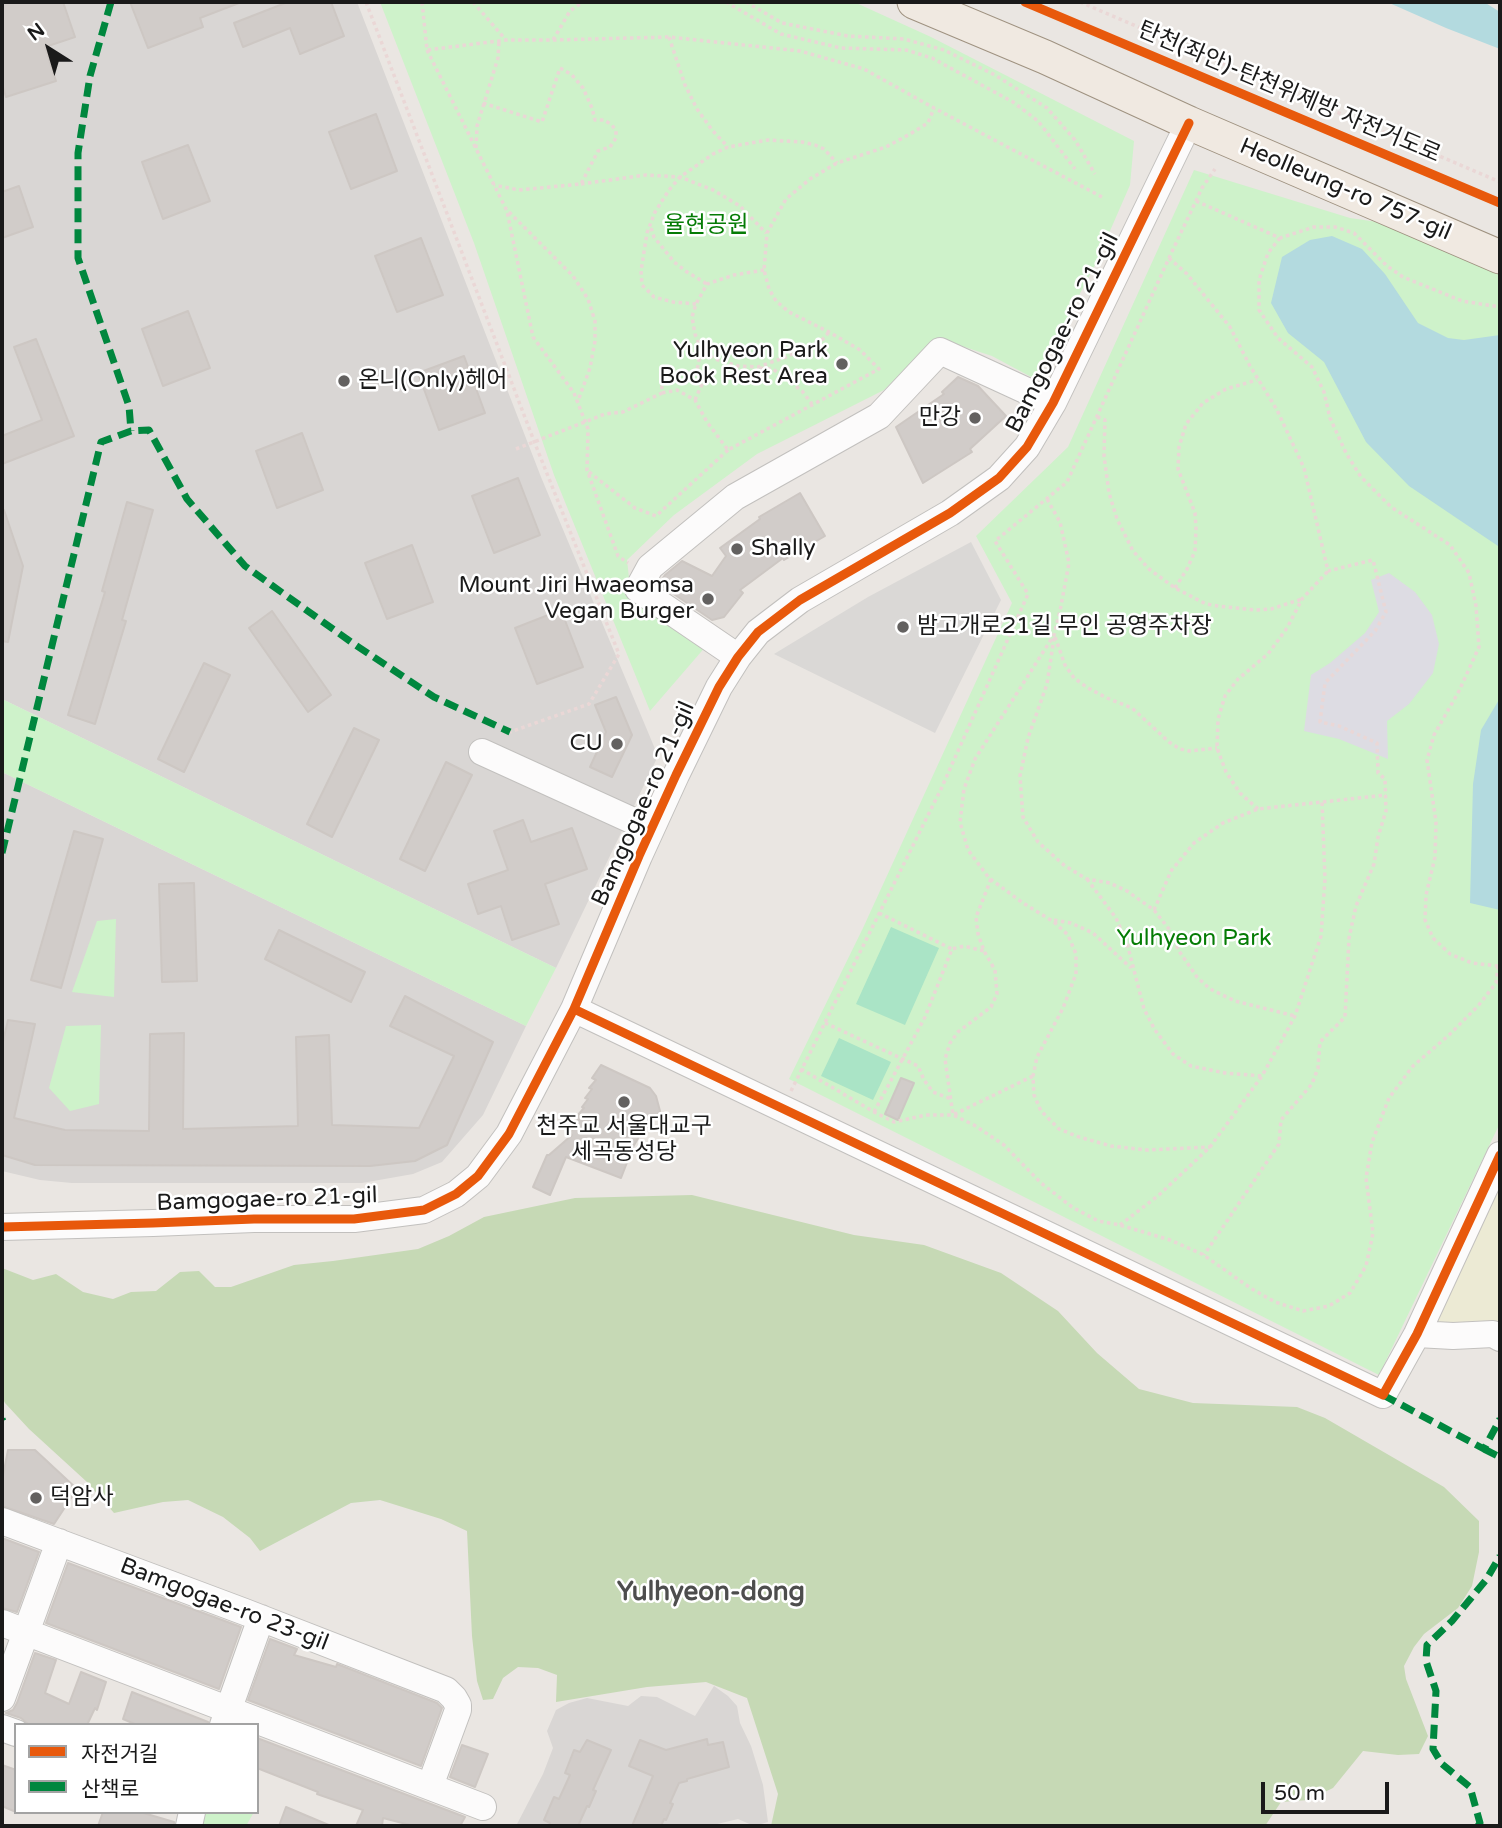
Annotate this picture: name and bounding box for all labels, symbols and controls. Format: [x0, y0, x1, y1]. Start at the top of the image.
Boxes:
north arrow [14, 14, 84, 84]
street label: 탄천(좌안)-탄천위제방 자전거도로 [1134, 17, 1444, 169]
text: N [24, 19, 49, 46]
street label: Heolleung-ro 757-gil [1235, 133, 1455, 247]
park label: 율현공원 [664, 212, 748, 240]
street label: Bamgogae-ro 21-gil [1001, 228, 1125, 438]
place label: Yulhyeon Park Book Rest Area [659, 337, 828, 391]
marker: Yulhyeon Park Book Rest Area [834, 356, 850, 372]
place label: 온니(Only)헤어 [358, 367, 508, 395]
marker: 온니(Only)헤어 [336, 373, 352, 389]
place label: 만강 [919, 404, 961, 432]
marker: 만강 [967, 410, 983, 426]
place label: Shally [751, 535, 816, 563]
marker: Shally [729, 541, 745, 557]
place label: Mount Jiri Hwaeomsa Vegan Burger [458, 572, 694, 626]
marker: Mount Jiri Hwaeomsa Vegan Burger [700, 591, 716, 607]
place label: 밤고개로21길 무인 공영주차장 [917, 613, 1212, 641]
marker: 밤고개로21길 무인 공영주차장 [895, 619, 911, 635]
street label: Bamgogae-ro 21-gil [586, 697, 702, 911]
place label: CU [570, 730, 603, 758]
marker: CU [609, 736, 625, 752]
park label: Yulhyeon Park [1117, 925, 1271, 953]
marker: 천주교 서울대교구 세곡동성당 [616, 1094, 632, 1110]
place label: 천주교 서울대교구 세곡동성당 [536, 1113, 712, 1167]
street label: Bamgogae-ro 21-gil [156, 1182, 378, 1218]
place label: 덕암사 [50, 1484, 113, 1512]
marker: 덕암사 [28, 1490, 44, 1506]
street label: Bamgogae-ro 23-gil [116, 1553, 332, 1657]
district label: Yulhyeon-dong [617, 1577, 805, 1609]
legend [14, 1723, 259, 1814]
text: 자전거길 [81, 1742, 158, 1767]
scale bar [1264, 1769, 1392, 1813]
text: 산책로 [81, 1777, 139, 1802]
text: 50 m [1274, 1781, 1325, 1806]

